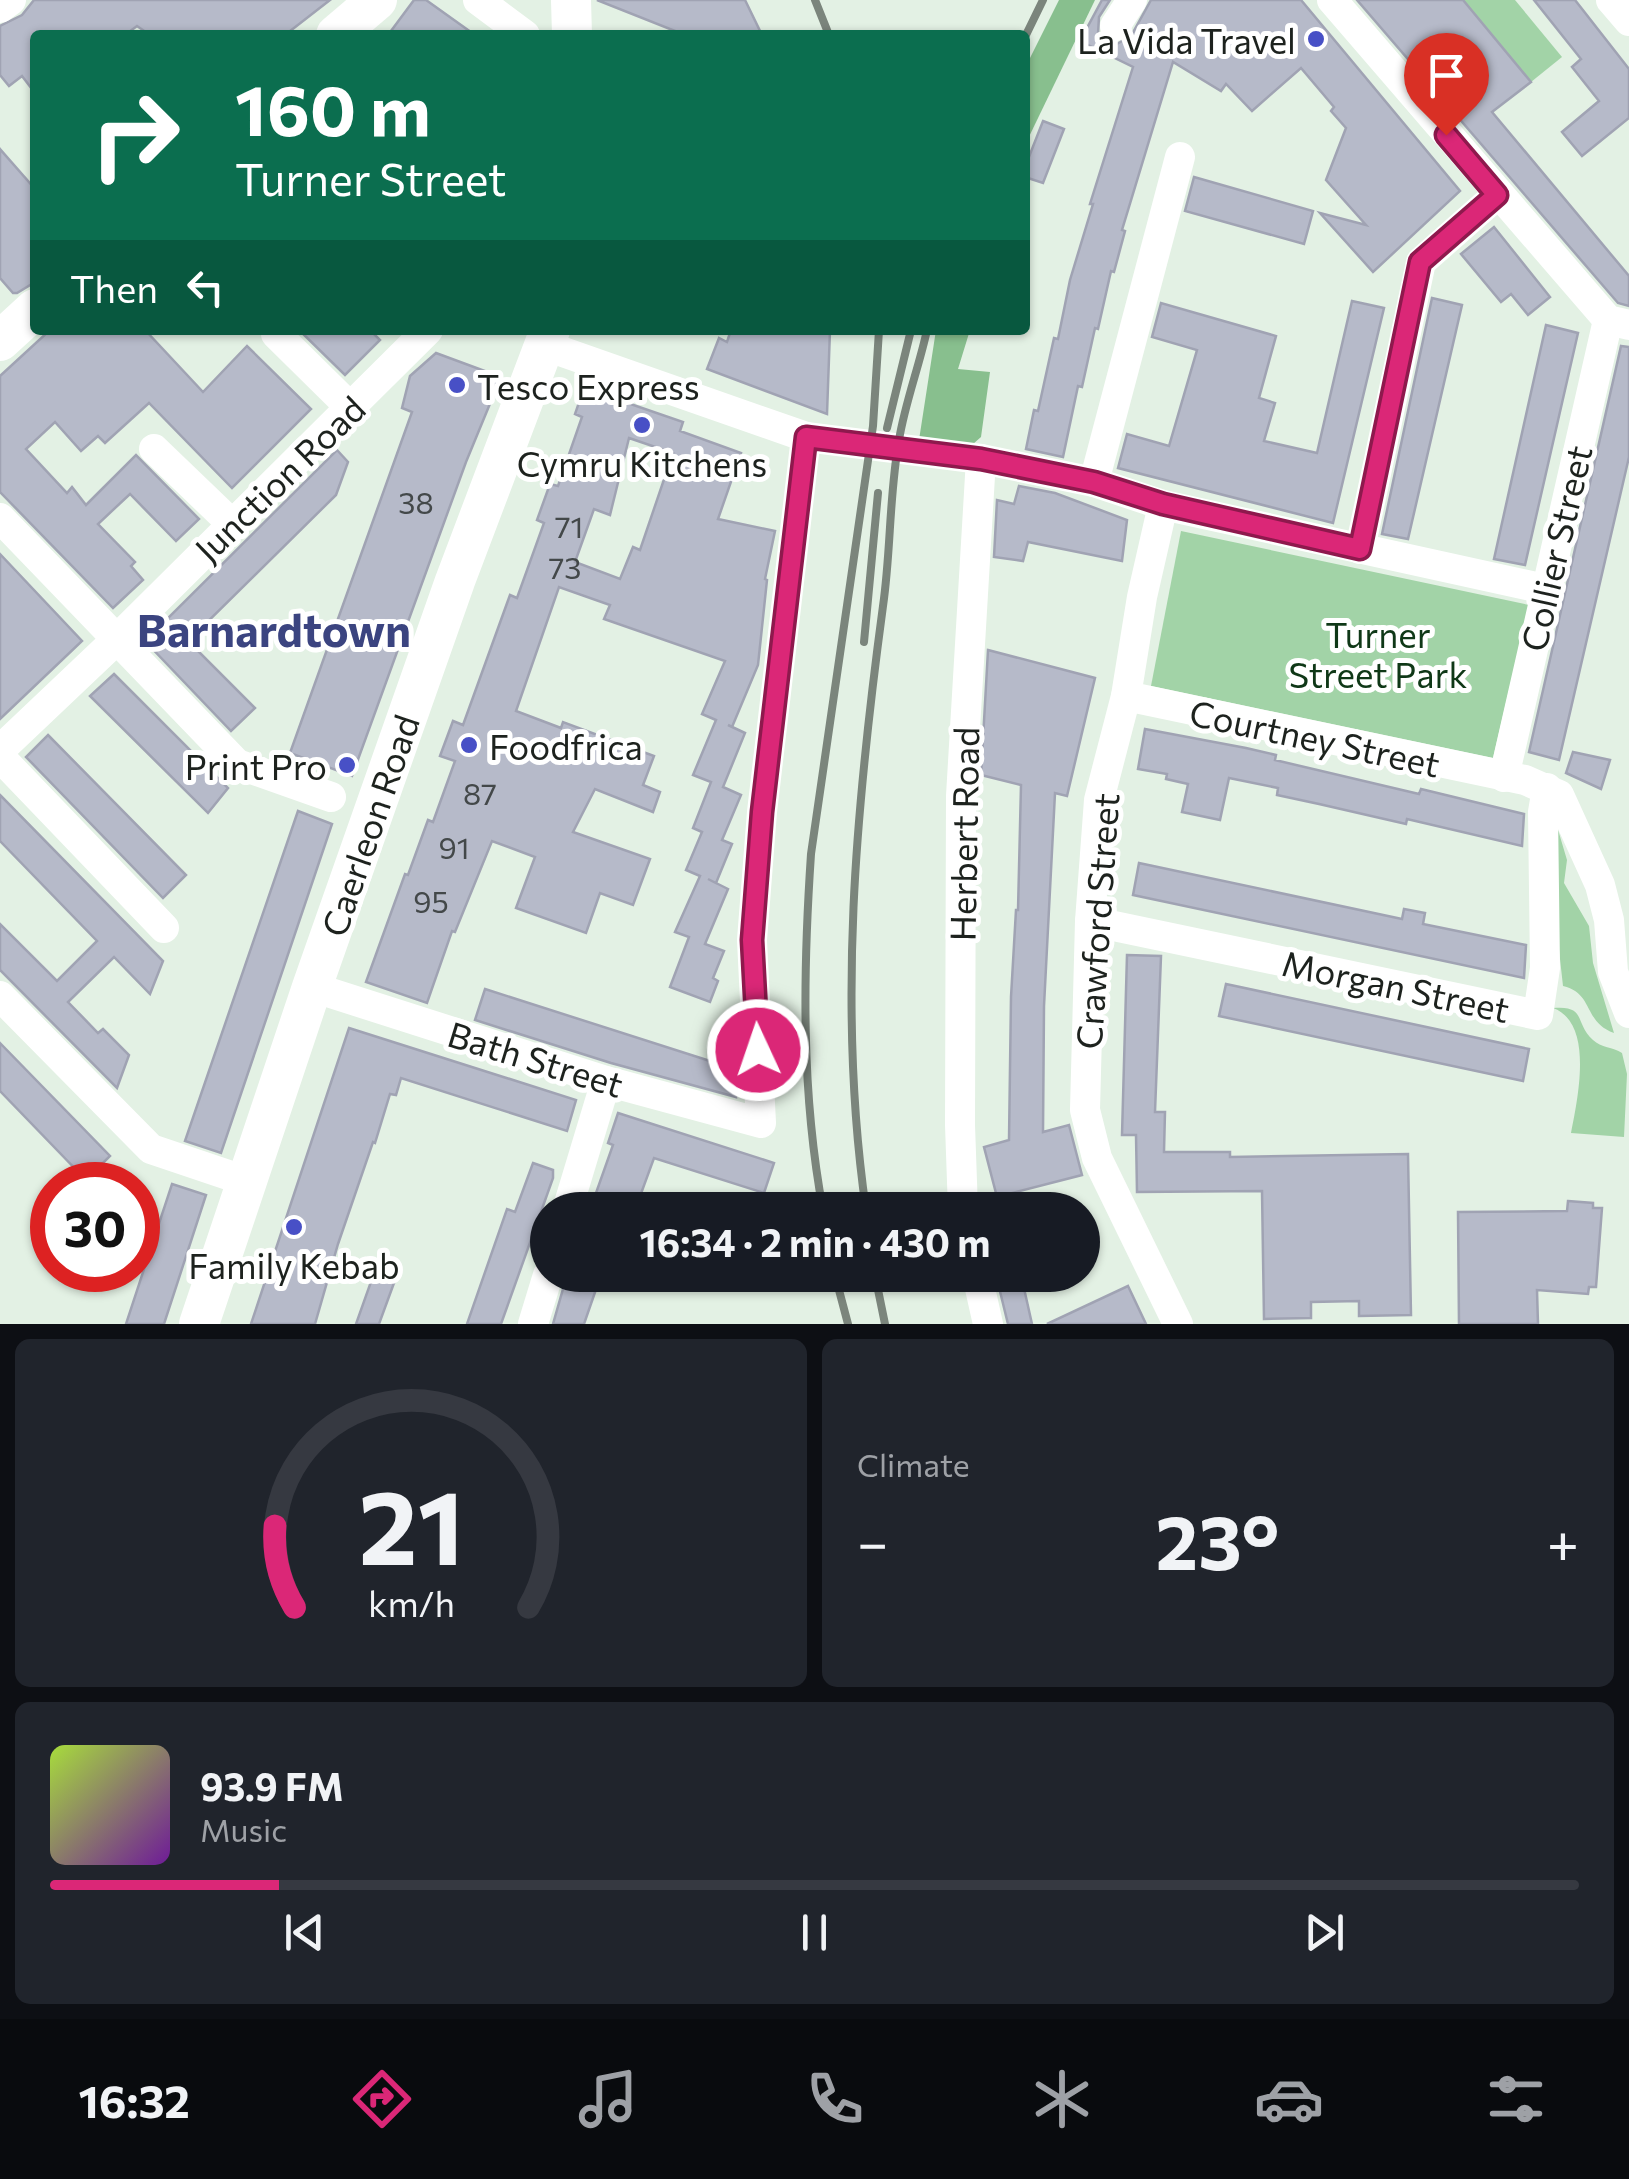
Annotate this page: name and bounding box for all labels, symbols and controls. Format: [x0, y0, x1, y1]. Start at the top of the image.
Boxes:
place label: La Vida Travel [1077, 18, 1296, 61]
marker: La Vida Travel [1305, 28, 1327, 50]
pin [1404, 33, 1489, 136]
icon: arrive [1419, 48, 1474, 103]
text: 160 m [235, 65, 431, 150]
icon: right [70, 70, 200, 200]
text: Turner Street [235, 150, 507, 205]
icon: left [178, 260, 233, 315]
text: Then [70, 264, 158, 311]
place label: Tesco Express [477, 364, 700, 407]
marker: Tesco Express [446, 374, 468, 396]
street label: Junction Road [185, 386, 373, 570]
marker: Cymru Kitchens [631, 414, 653, 436]
place label: Cymru Kitchens [517, 441, 767, 484]
street label: Collier Street [1510, 441, 1600, 655]
house number: 38 [398, 483, 434, 520]
house number: 71 [555, 507, 583, 544]
house number: 73 [549, 548, 581, 585]
district label: Barnardtown [137, 601, 411, 656]
park label: Turner Street Park [1289, 612, 1467, 695]
street label: Courtney Street [1186, 690, 1444, 784]
street label: Caerleon Road [311, 709, 427, 941]
place label: Foodfrica [489, 724, 643, 767]
street label: Herbert Road [940, 726, 986, 942]
marker: Foodfrica [458, 734, 480, 756]
place label: Print Pro [185, 744, 327, 787]
marker: Print Pro [336, 754, 358, 776]
house number: 87 [463, 774, 497, 811]
street label: Crawford Street [1066, 791, 1126, 1051]
house number: 91 [438, 828, 470, 865]
house number: 95 [413, 882, 449, 919]
street label: Morgan Street [1279, 940, 1513, 1030]
position arrow [706, 998, 810, 1102]
street label: Bath Street [443, 1011, 629, 1105]
speed limit sign: 30 [30, 1162, 160, 1292]
marker: Family Kebab [283, 1216, 305, 1238]
text: 16:34 · 2 min · 430 m [640, 1218, 991, 1265]
place label: Family Kebab [188, 1243, 400, 1286]
text: Climate [857, 1444, 970, 1484]
text: 21 [358, 1459, 464, 1586]
text: 23° [1156, 1494, 1279, 1585]
text: − [857, 1507, 888, 1574]
text: + [1547, 1507, 1579, 1574]
text: km/h [368, 1581, 454, 1624]
text: 93.9 FM [200, 1762, 344, 1809]
text: Music [200, 1809, 287, 1849]
icon: previous [277, 1905, 332, 1960]
icon: pause [787, 1905, 842, 1960]
icon: next [1297, 1905, 1352, 1960]
icon: directions [347, 2064, 417, 2134]
icon: music [573, 2064, 643, 2134]
icon: phone [800, 2064, 870, 2134]
icon: climate [1027, 2064, 1097, 2134]
icon: car [1254, 2064, 1324, 2134]
icon: filters [1481, 2064, 1551, 2134]
text: 16:32 [78, 2072, 190, 2127]

